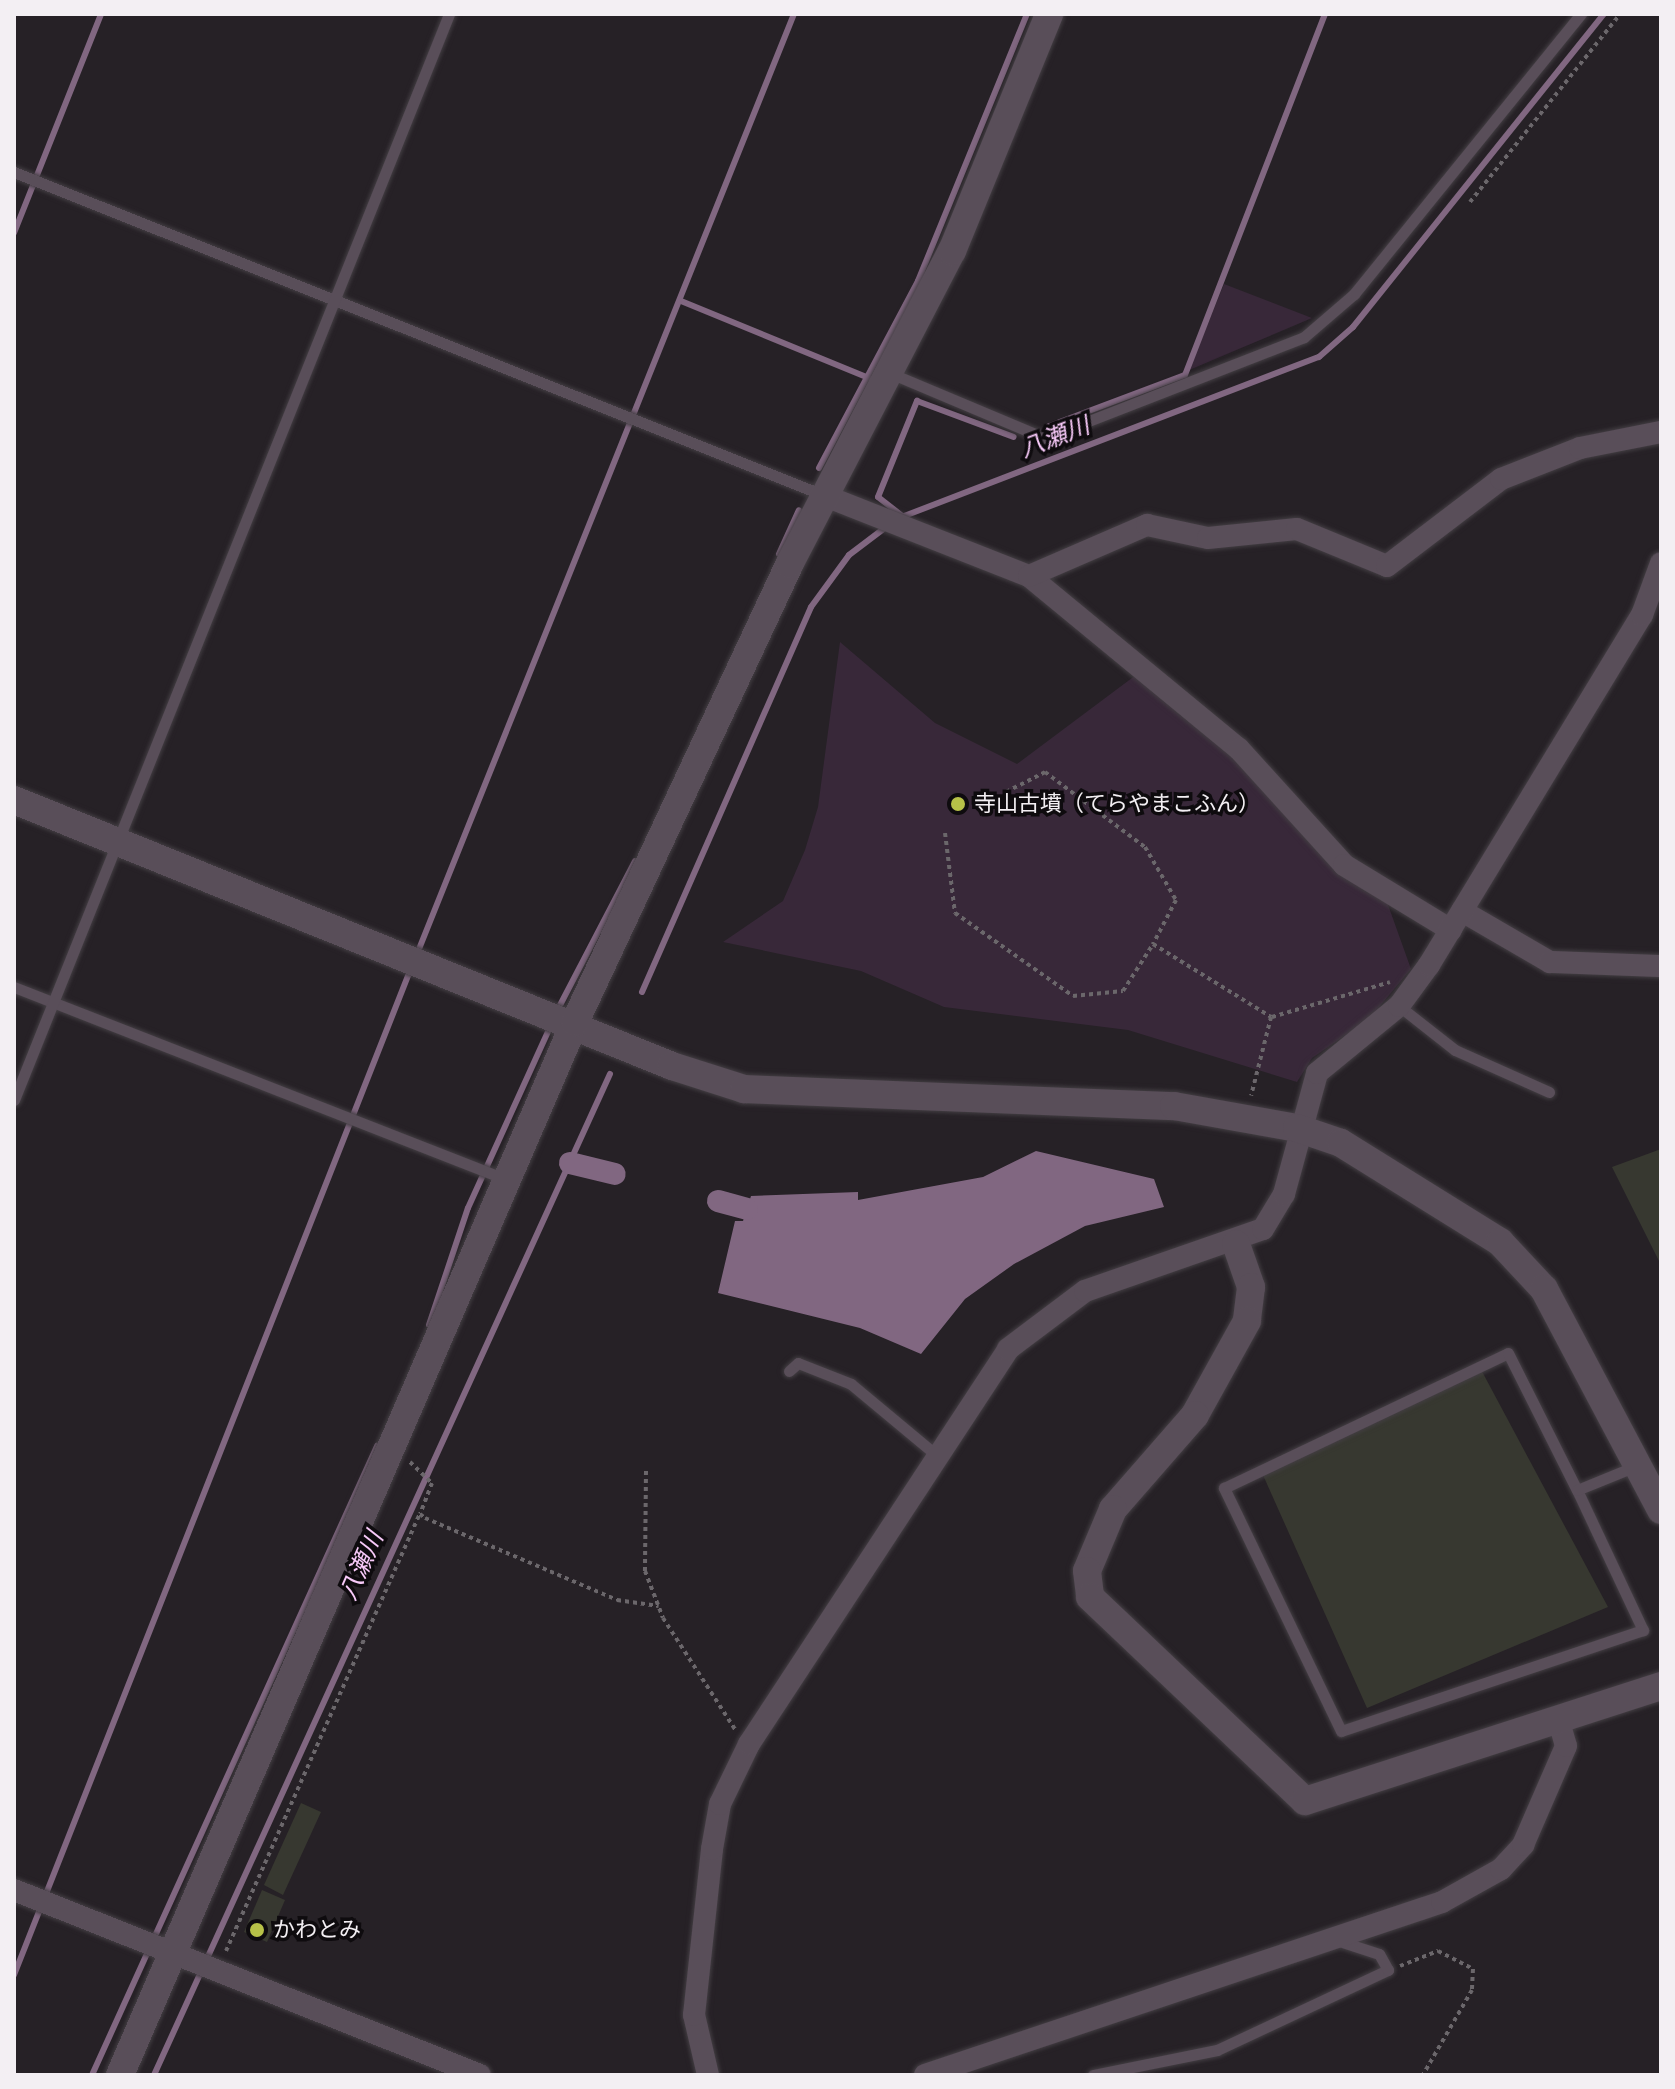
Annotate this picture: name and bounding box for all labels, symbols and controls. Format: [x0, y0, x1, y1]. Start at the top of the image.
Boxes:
water label: 八瀬川 [1016, 412, 1094, 464]
place label: 寺山古墳（てらやまこふん） [974, 791, 1260, 817]
marker: 寺山古墳（てらやまこふん） [949, 795, 967, 813]
water label: 八瀬川 [334, 1527, 390, 1605]
place label: かわとみ [273, 1917, 361, 1943]
marker: かわとみ [248, 1921, 266, 1939]

